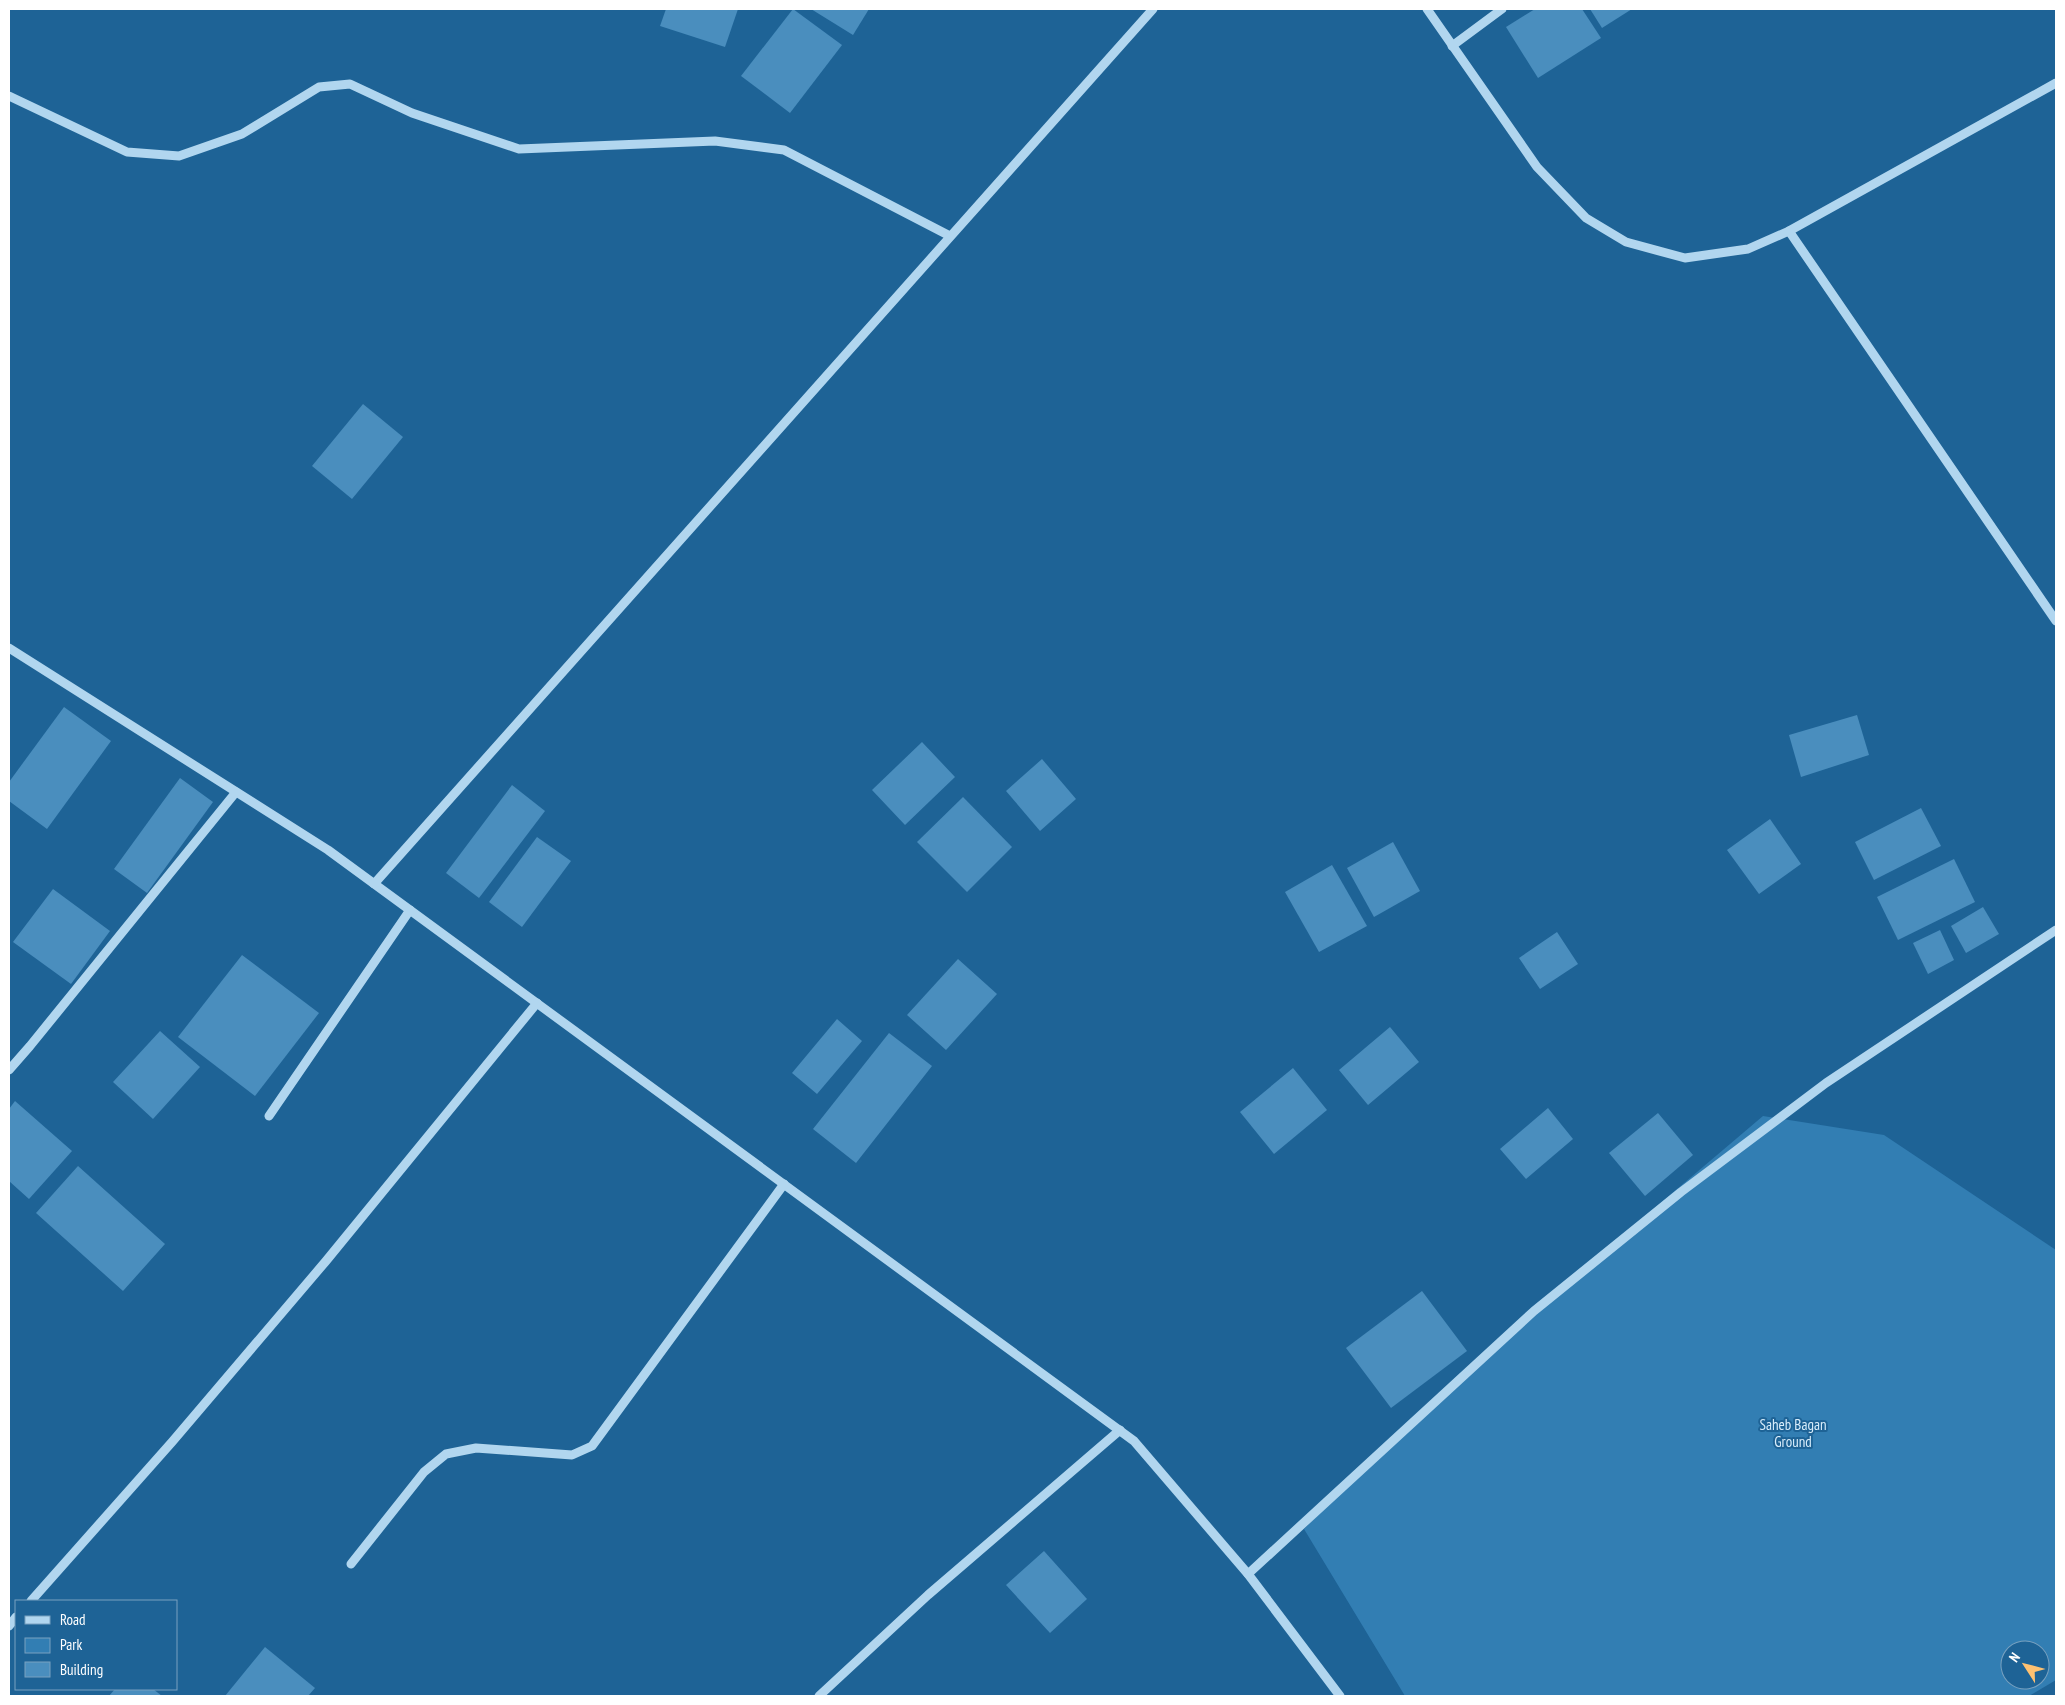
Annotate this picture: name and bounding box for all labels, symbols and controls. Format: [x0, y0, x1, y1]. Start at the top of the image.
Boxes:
park label: Saheb Bagan Ground [1759, 1415, 1827, 1451]
legend [15, 1600, 178, 1690]
text: Road [60, 1610, 86, 1629]
text: Park [60, 1635, 82, 1654]
north arrow [2000, 1640, 2050, 1690]
text: N [2005, 1649, 2024, 1666]
text: Building [60, 1660, 103, 1679]

